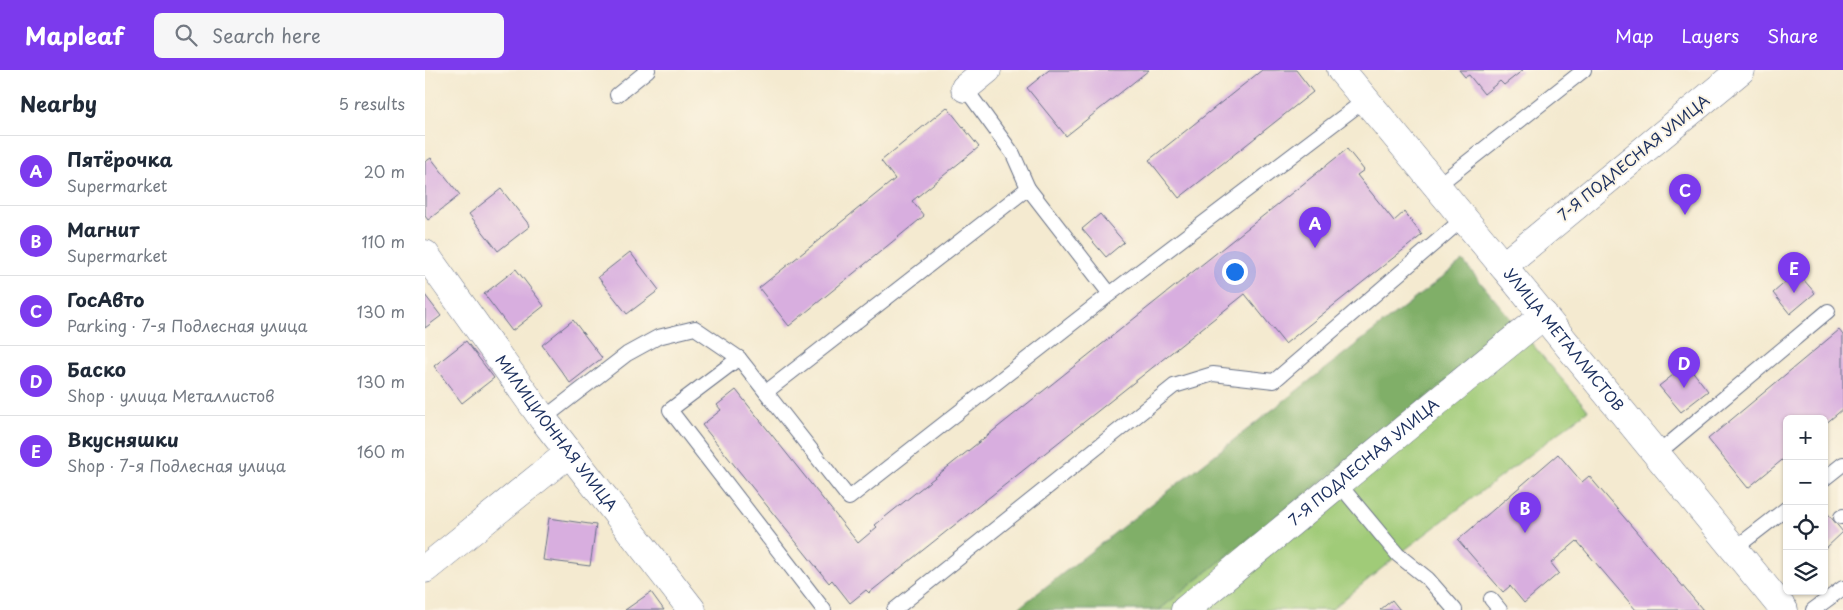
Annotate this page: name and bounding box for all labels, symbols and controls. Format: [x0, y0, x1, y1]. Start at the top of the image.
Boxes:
search box [154, 13, 504, 58]
text: Mapleaf [25, 17, 124, 53]
icon: search [172, 21, 200, 49]
text: Search here [212, 21, 321, 49]
text: Map [1615, 22, 1654, 49]
text: Layers [1682, 22, 1739, 49]
text: Share [1767, 22, 1818, 49]
text: Nearby [20, 87, 97, 119]
street label: 7-Я ПОДЛЕСНАЯ УЛИЦА [1552, 88, 1714, 225]
text: 5 results [338, 91, 405, 115]
text: Пятёрочка [67, 145, 173, 173]
text: A [30, 159, 42, 183]
text: 20 m [364, 159, 405, 183]
text: Supermarket [67, 173, 167, 197]
pin: C [1669, 174, 1701, 215]
pin: A [1299, 207, 1331, 248]
text: Магнит [67, 215, 139, 243]
text: B [31, 229, 41, 253]
text: 110 m [362, 229, 405, 253]
text: Supermarket [67, 243, 167, 267]
pin: E [1778, 252, 1810, 293]
your location [1222, 259, 1248, 285]
street label: УЛИЦА МЕТАЛЛИСТОВ [1499, 263, 1630, 416]
text: ГосАвто [67, 285, 144, 313]
text: C [30, 299, 42, 323]
text: 130 m [357, 299, 405, 323]
text: Parking · 7-я Подлесная улица [67, 313, 308, 337]
pin: D [1668, 347, 1700, 388]
street label: МИЛИЦИОННАЯ УЛИЦА [491, 349, 624, 515]
text: Баско [67, 355, 126, 383]
text: D [30, 369, 42, 393]
text: 130 m [357, 369, 405, 393]
text: Shop · улица Металлистов [67, 383, 274, 407]
street label: 7-Я ПОДЛЕСНАЯ УЛИЦА [1283, 392, 1443, 530]
map controls [1783, 415, 1828, 595]
button: + [1783, 415, 1828, 460]
text: Вкусняшки [67, 425, 179, 453]
text: E [31, 439, 41, 463]
text: 160 m [357, 439, 405, 463]
text: Shop · 7-я Подлесная улица [67, 453, 286, 477]
button: − [1783, 460, 1828, 505]
pin: B [1509, 492, 1541, 533]
button: locate [1783, 505, 1828, 550]
button: layers [1783, 550, 1828, 595]

